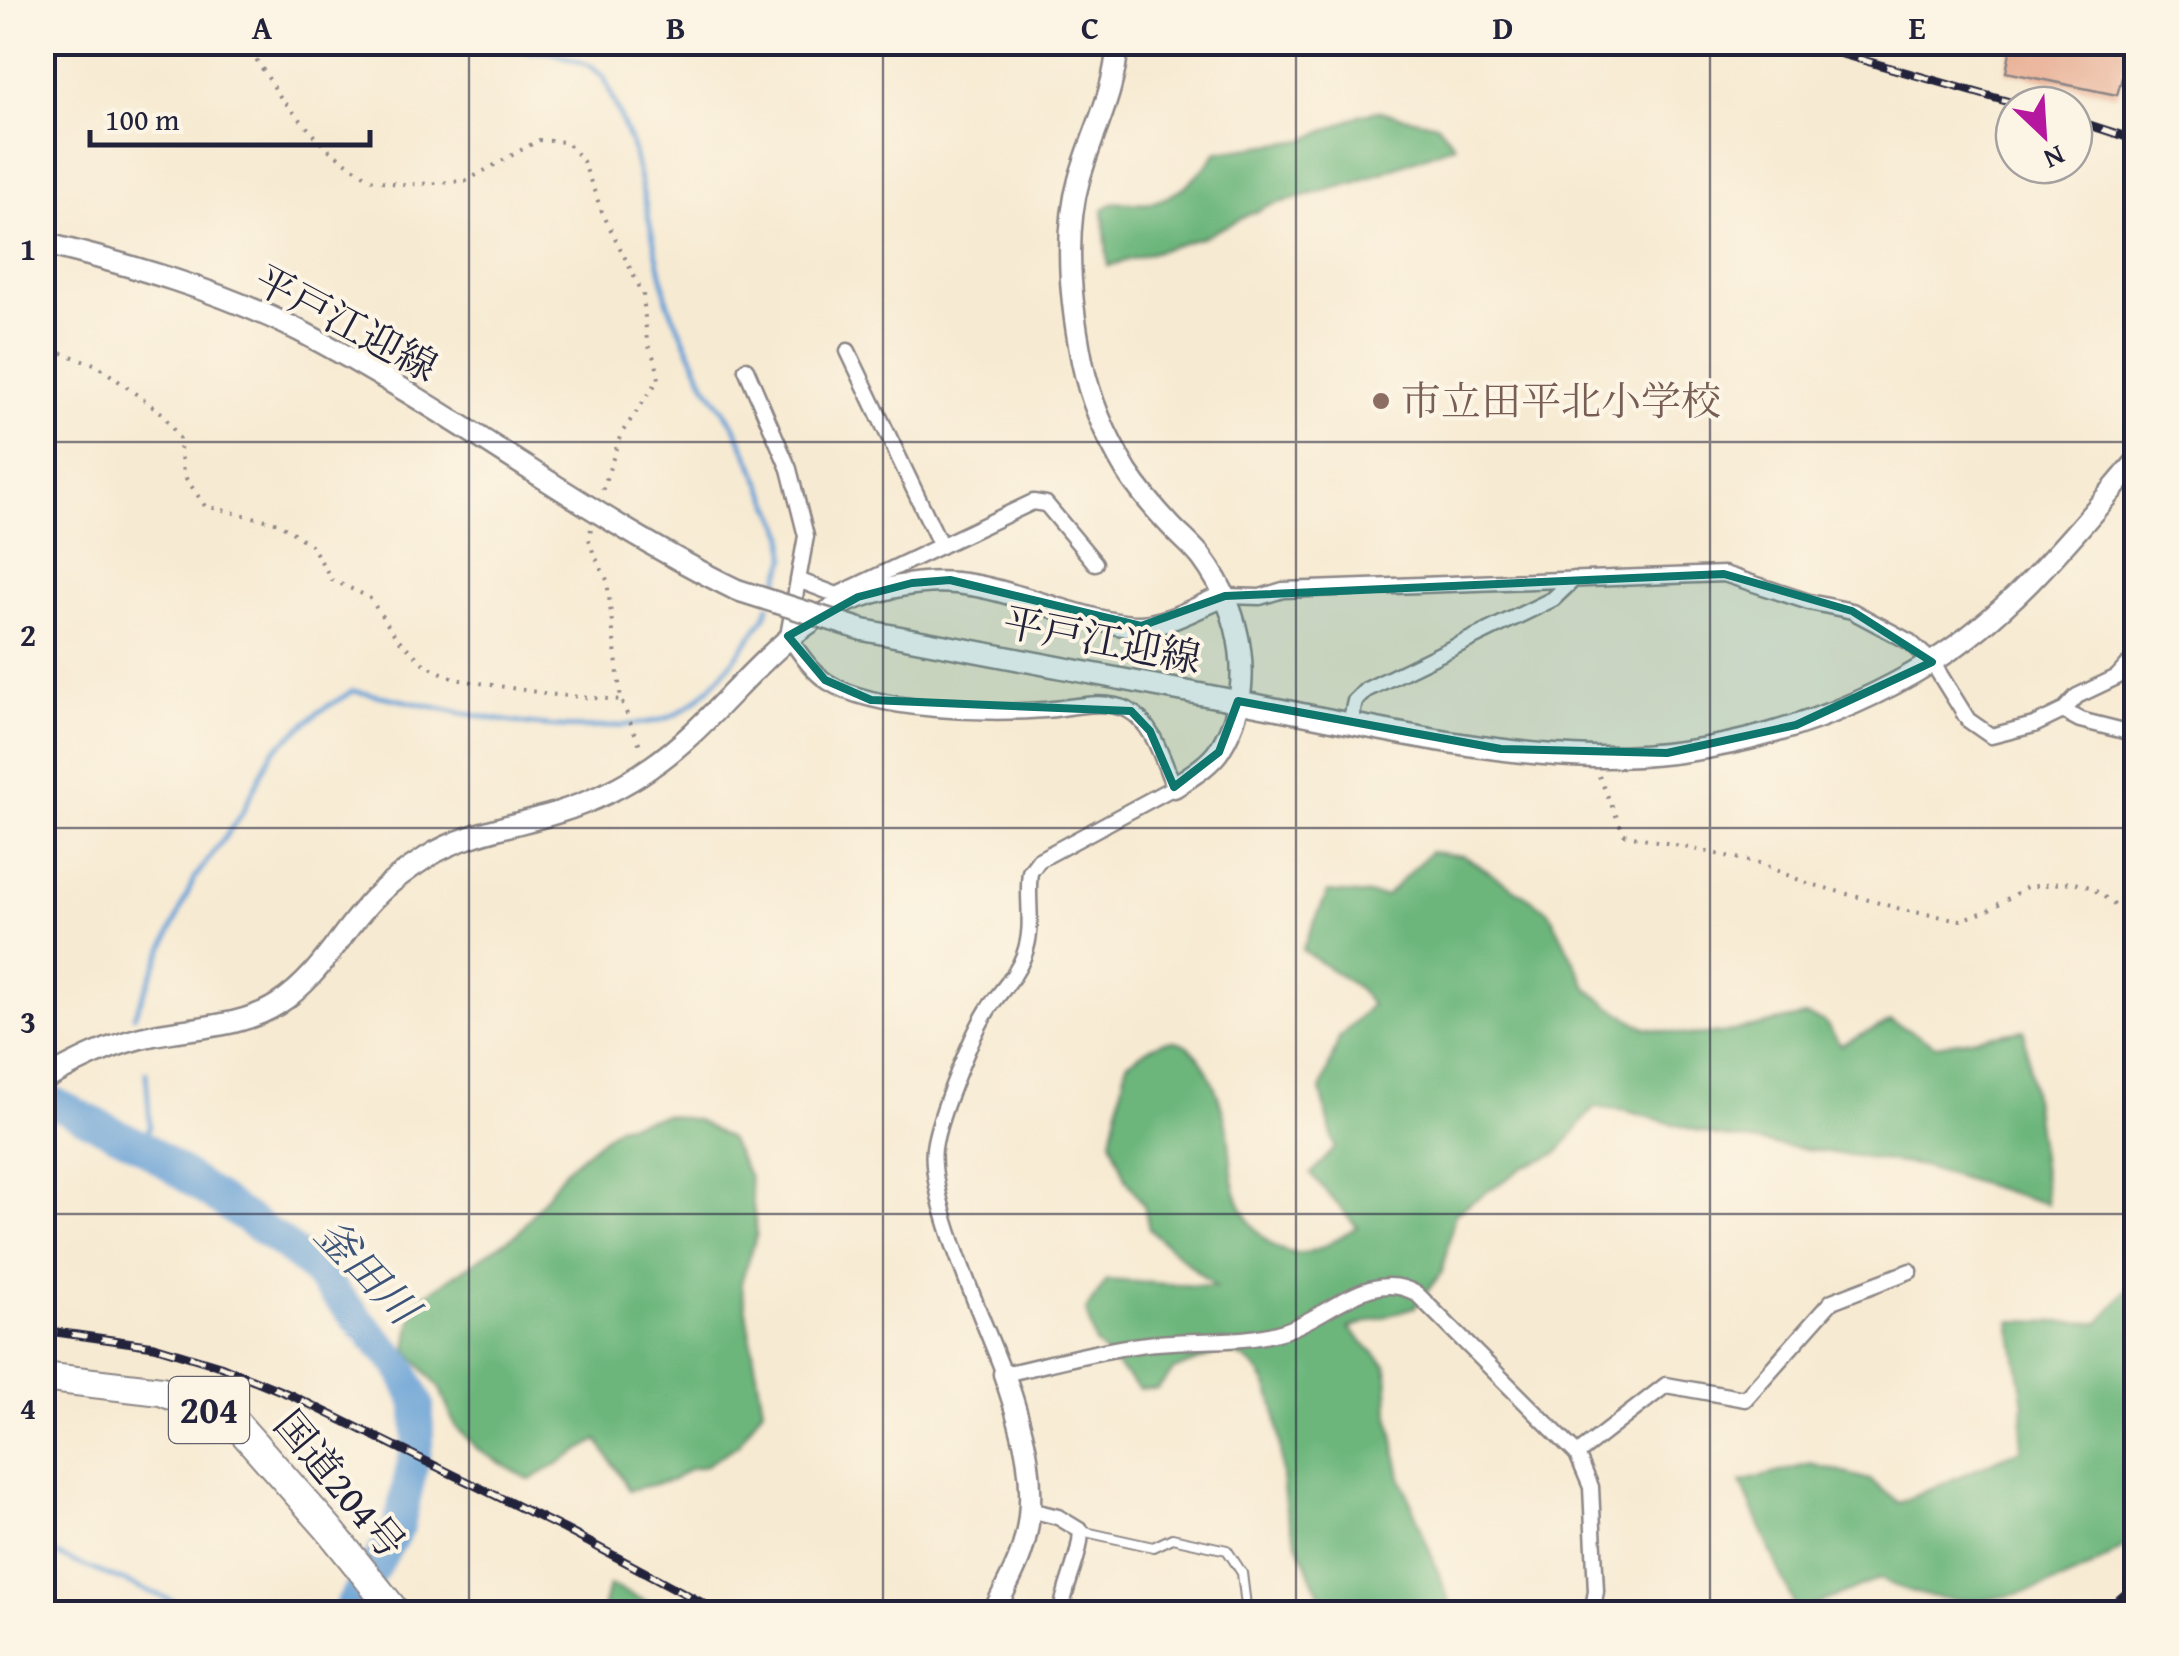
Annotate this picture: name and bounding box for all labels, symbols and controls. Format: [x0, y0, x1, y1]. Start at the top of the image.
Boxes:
text: A [252, 4, 273, 51]
text: B [666, 4, 686, 51]
text: C [1081, 4, 1099, 51]
text: D [1493, 4, 1513, 51]
text: E [1908, 4, 1926, 51]
scale bar [90, 85, 370, 147]
north arrow [1994, 85, 2094, 185]
text: 100 m [105, 97, 180, 141]
text: N [2037, 136, 2072, 181]
text: 1 [20, 225, 36, 272]
street label: 平戸江迎線 [244, 250, 448, 396]
place label: 市立田平北小学校 [1401, 371, 1721, 430]
marker: 市立田平北小学校 [1370, 390, 1392, 412]
street label: 平戸江迎線 [998, 591, 1206, 688]
text: 2 [20, 611, 36, 658]
text: 3 [20, 998, 36, 1045]
water label: 釜田川 [302, 1204, 436, 1340]
road number: 204 [169, 1377, 249, 1443]
text: 4 [20, 1384, 36, 1431]
street label: 国道204号 [261, 1397, 420, 1571]

